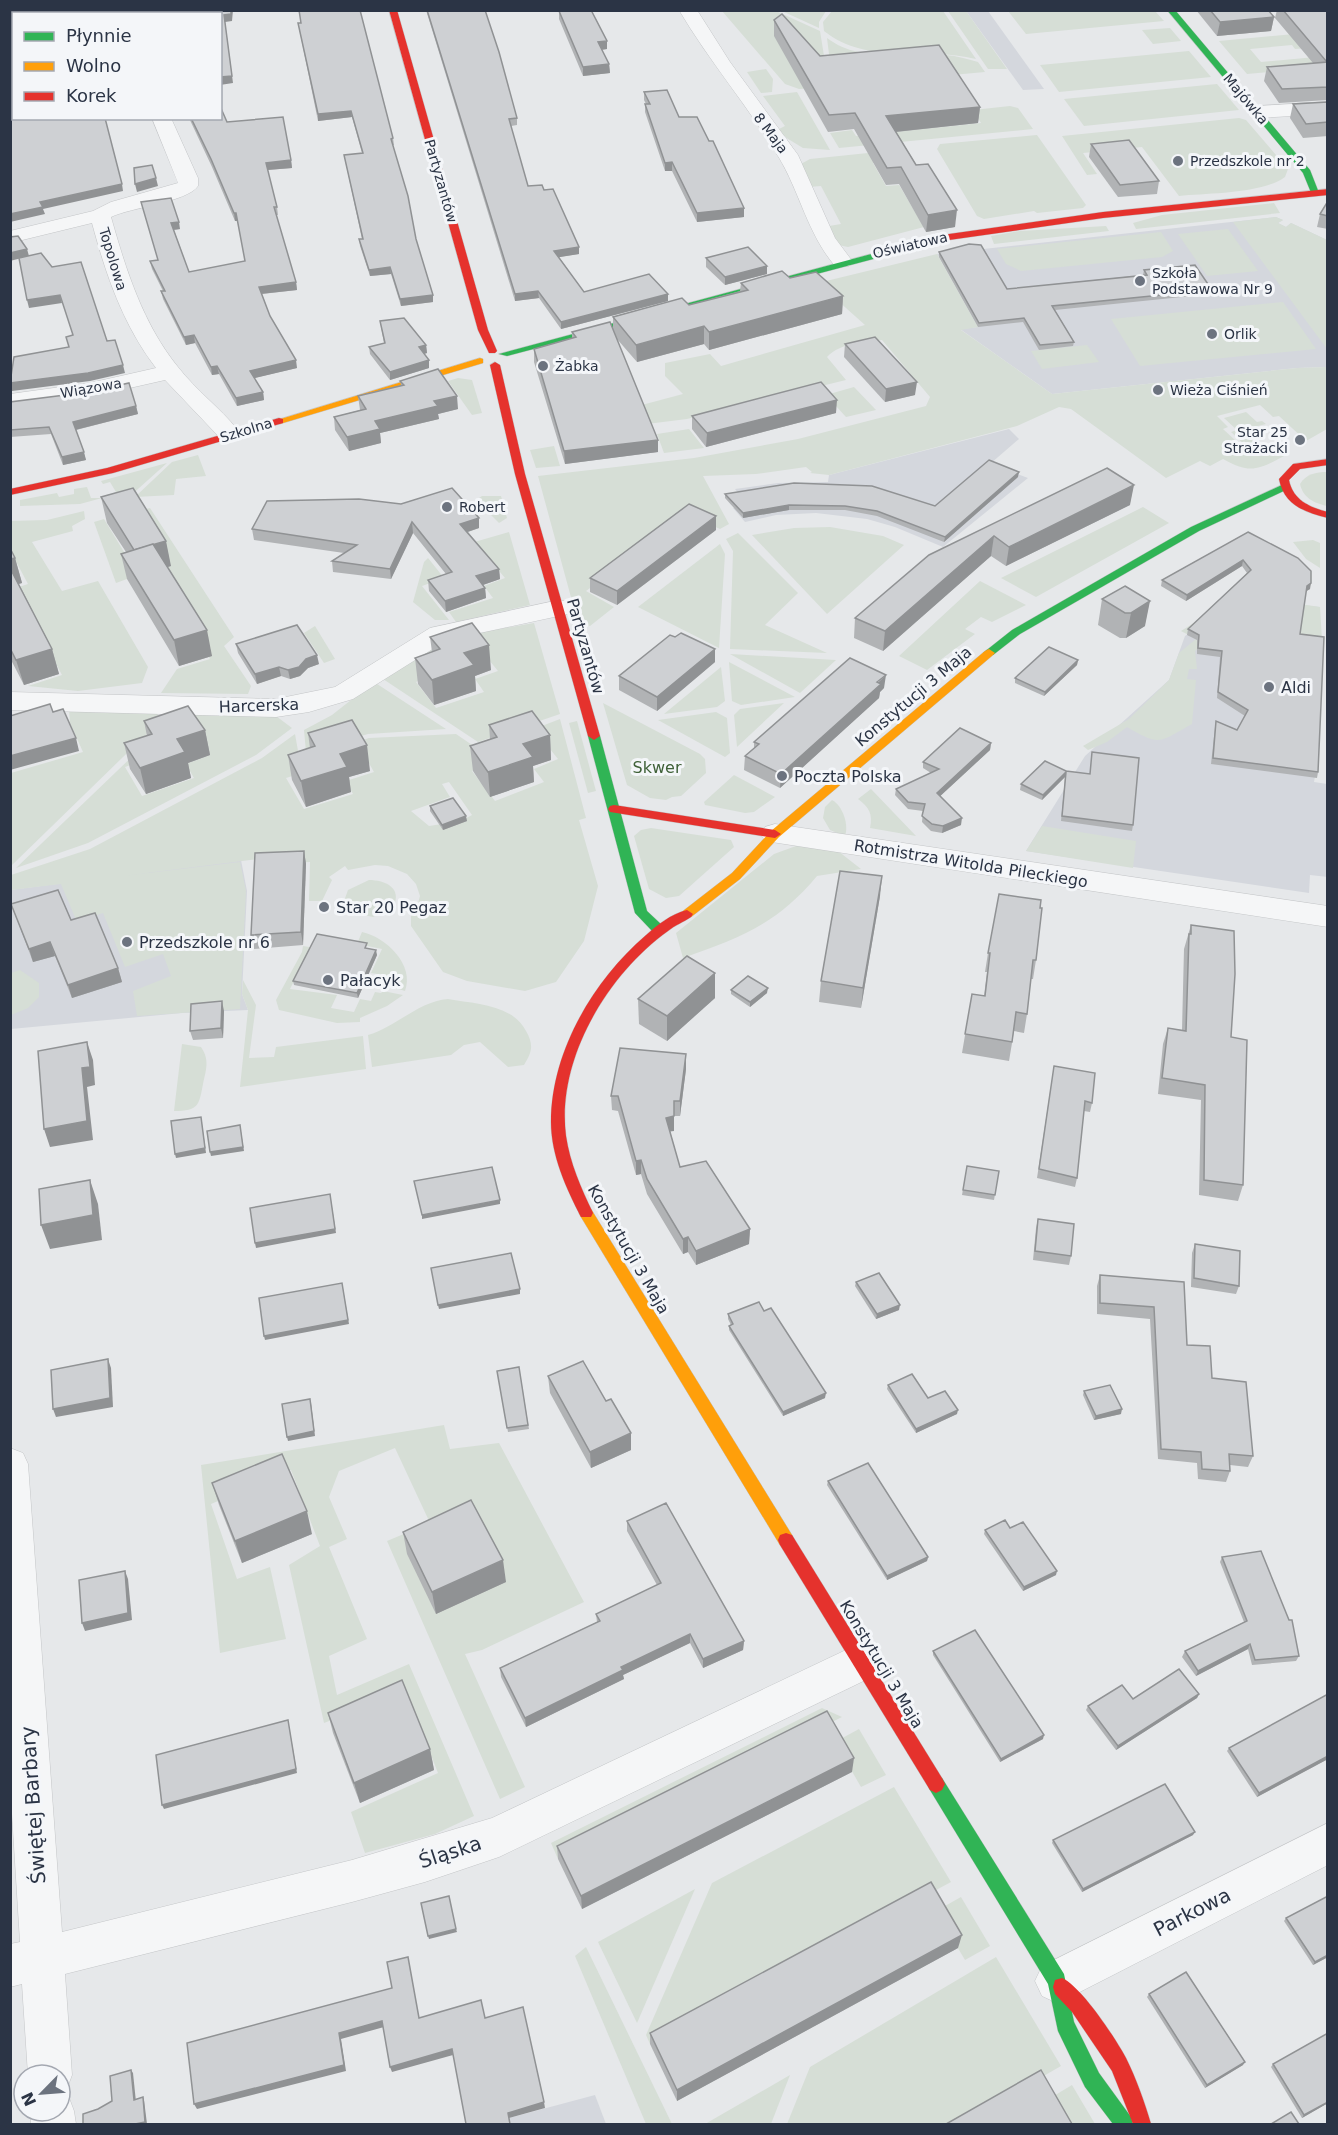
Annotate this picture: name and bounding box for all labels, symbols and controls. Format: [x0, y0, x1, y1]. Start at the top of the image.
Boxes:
legend [12, 12, 222, 120]
text: Płynnie [66, 25, 132, 46]
text: Wolno [66, 55, 121, 76]
street label: Majówka [1220, 70, 1272, 128]
text: Korek [66, 85, 117, 106]
street label: 8 Maja [751, 110, 791, 156]
street label: Partyzantów [421, 137, 461, 225]
place label: Przedszkole nr 2 [1190, 153, 1305, 169]
marker: Przedszkole nr 2 [1171, 154, 1185, 168]
street label: Topolowa [96, 225, 130, 292]
street label: Oświatowa [871, 229, 949, 261]
place label: Szkoła Podstawowa Nr 9 [1152, 265, 1273, 297]
marker: Szkoła Podstawowa Nr 9 [1133, 274, 1147, 288]
place label: Orlik [1224, 326, 1258, 342]
marker: Orlik [1205, 327, 1219, 341]
place label: Żabka [555, 357, 599, 374]
marker: Żabka [536, 359, 550, 373]
street label: Wiązowa [59, 375, 123, 401]
place label: Wieża Ciśnień [1170, 382, 1268, 398]
marker: Wieża Ciśnień [1151, 383, 1165, 397]
street label: Szkolna [218, 414, 274, 446]
place label: Star 25 Strażacki [1224, 424, 1288, 456]
marker: Star 25 Strażacki [1293, 433, 1307, 447]
place label: Robert [459, 499, 506, 515]
marker: Robert [440, 500, 454, 514]
street label: Partyzantów [563, 596, 608, 696]
street label: Konstytucji 3 Maja [851, 642, 975, 751]
place label: Aldi [1281, 678, 1311, 697]
marker: Aldi [1262, 680, 1276, 694]
street label: Harcerska [219, 695, 300, 716]
park label: Skwer [633, 758, 682, 777]
place label: Poczta Polska [794, 767, 902, 786]
marker: Poczta Polska [775, 769, 789, 783]
street label: Rotmistrza Witolda Pileckiego [853, 836, 1089, 891]
place label: Star 20 Pegaz [336, 898, 447, 917]
marker: Star 20 Pegaz [317, 900, 331, 914]
place label: Przedszkole nr 6 [139, 933, 270, 952]
marker: Przedszkole nr 6 [120, 935, 134, 949]
place label: Pałacyk [340, 971, 401, 990]
marker: Pałacyk [321, 973, 335, 987]
street label: Konstytucji 3 Maja [584, 1181, 673, 1317]
street label: Konstytucji 3 Maja [836, 1597, 927, 1732]
street label: Świętej Barbary [16, 1725, 50, 1885]
street label: Śląska [416, 1831, 484, 1873]
street label: Parkowa [1149, 1882, 1235, 1942]
north arrow [12, 2063, 72, 2123]
text: N [17, 2089, 40, 2109]

